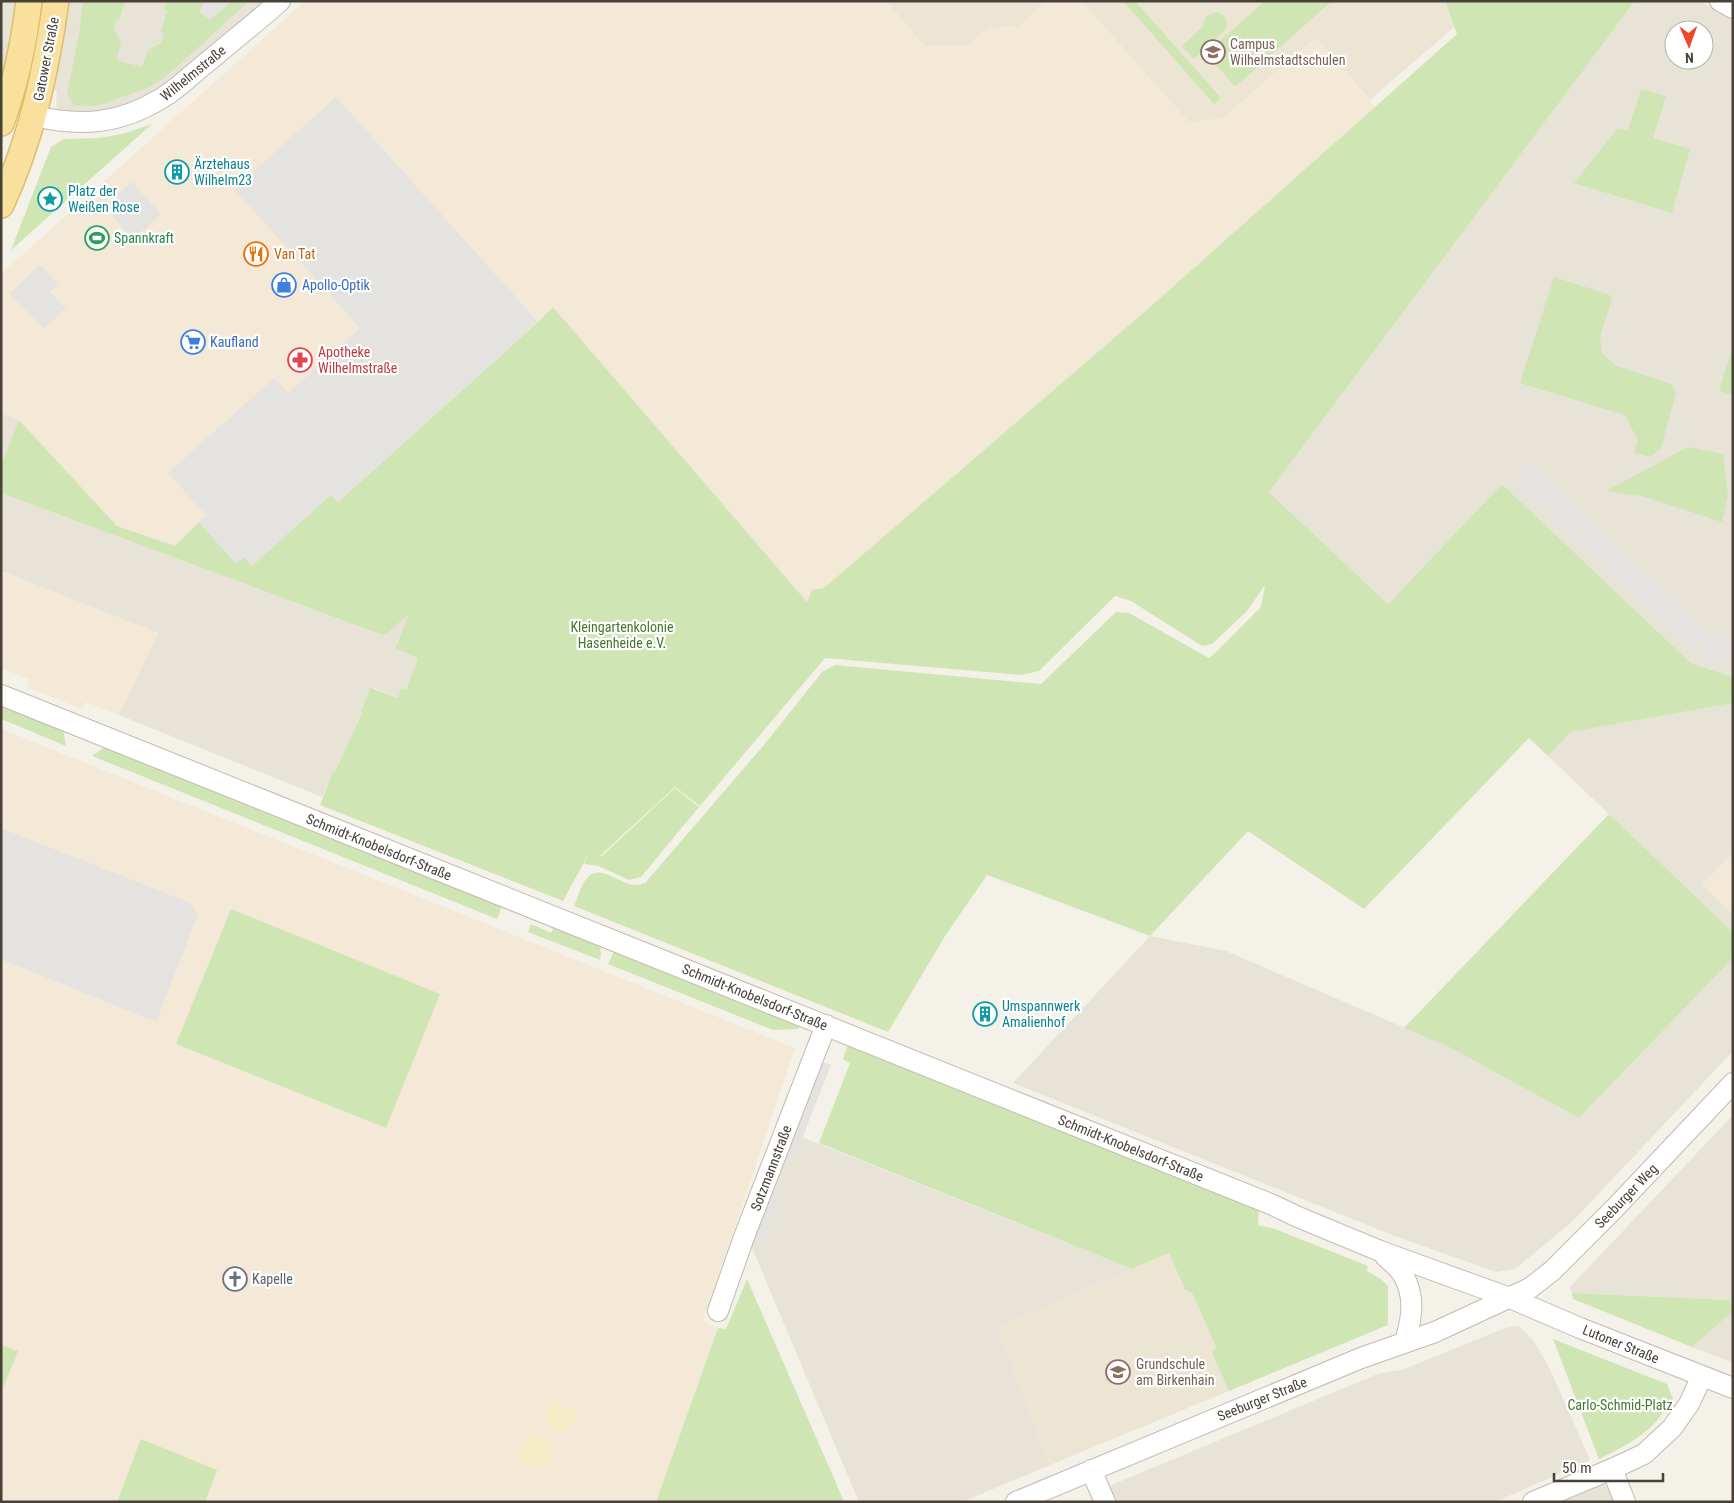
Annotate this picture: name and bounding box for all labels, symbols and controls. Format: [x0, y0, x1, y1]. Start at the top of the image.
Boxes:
street label: Gatower Straße [30, 15, 62, 102]
north arrow [1664, 20, 1714, 70]
place label: Campus Wilhelmstadtschulen [1230, 36, 1345, 68]
school or university icon: Campus Wilhelmstadtschulen [1200, 39, 1226, 65]
street label: Wilhelmstraße [157, 42, 229, 104]
text: N [1685, 50, 1694, 66]
place label: Ärztehaus Wilhelm23 [194, 156, 252, 188]
building icon: Ärztehaus Wilhelm23 [164, 159, 190, 185]
place label: Platz der Weißen Rose [68, 183, 140, 215]
place icon: Platz der Weißen Rose [37, 186, 63, 212]
sports icon: Spannkraft [84, 225, 110, 251]
place label: Spannkraft [114, 230, 174, 246]
restaurant icon: Van Tat [243, 241, 269, 267]
place label: Van Tat [274, 246, 315, 262]
shop icon: Apollo-Optik [271, 272, 297, 298]
place label: Apollo-Optik [302, 277, 371, 293]
supermarket icon: Kaufland [180, 329, 206, 355]
place label: Kaufland [210, 334, 259, 350]
place label: Apotheke Wilhelmstraße [318, 344, 398, 376]
pharmacy icon: Apotheke Wilhelmstraße [287, 347, 313, 373]
park label: Kleingartenkolonie Hasenheide e.V. [570, 619, 674, 651]
street label: Schmidt-Knobelsdorf-Straße [304, 810, 454, 884]
street label: Schmidt-Knobelsdorf-Straße [680, 960, 830, 1034]
place label: Umspannwerk Amalienhof [1002, 998, 1081, 1030]
building icon: Umspannwerk Amalienhof [972, 1001, 998, 1027]
street label: Schmidt-Knobelsdorf-Straße [1056, 1111, 1206, 1185]
street label: Sotzmannstraße [747, 1122, 795, 1213]
street label: Seeburger Weg [1591, 1161, 1661, 1231]
church icon: Kapelle [222, 1266, 248, 1292]
place label: Kapelle [252, 1271, 293, 1287]
street label: Lutoner Straße [1580, 1321, 1662, 1367]
place label: Grundschule am Birkenhain [1136, 1356, 1215, 1388]
school or university icon: Grundschule am Birkenhain [1105, 1359, 1131, 1385]
street label: Seeburger Straße [1215, 1374, 1309, 1424]
park label: Carlo-Schmid-Platz [1567, 1397, 1673, 1413]
scale bar [1554, 1450, 1663, 1482]
text: 50 m [1562, 1459, 1592, 1477]

